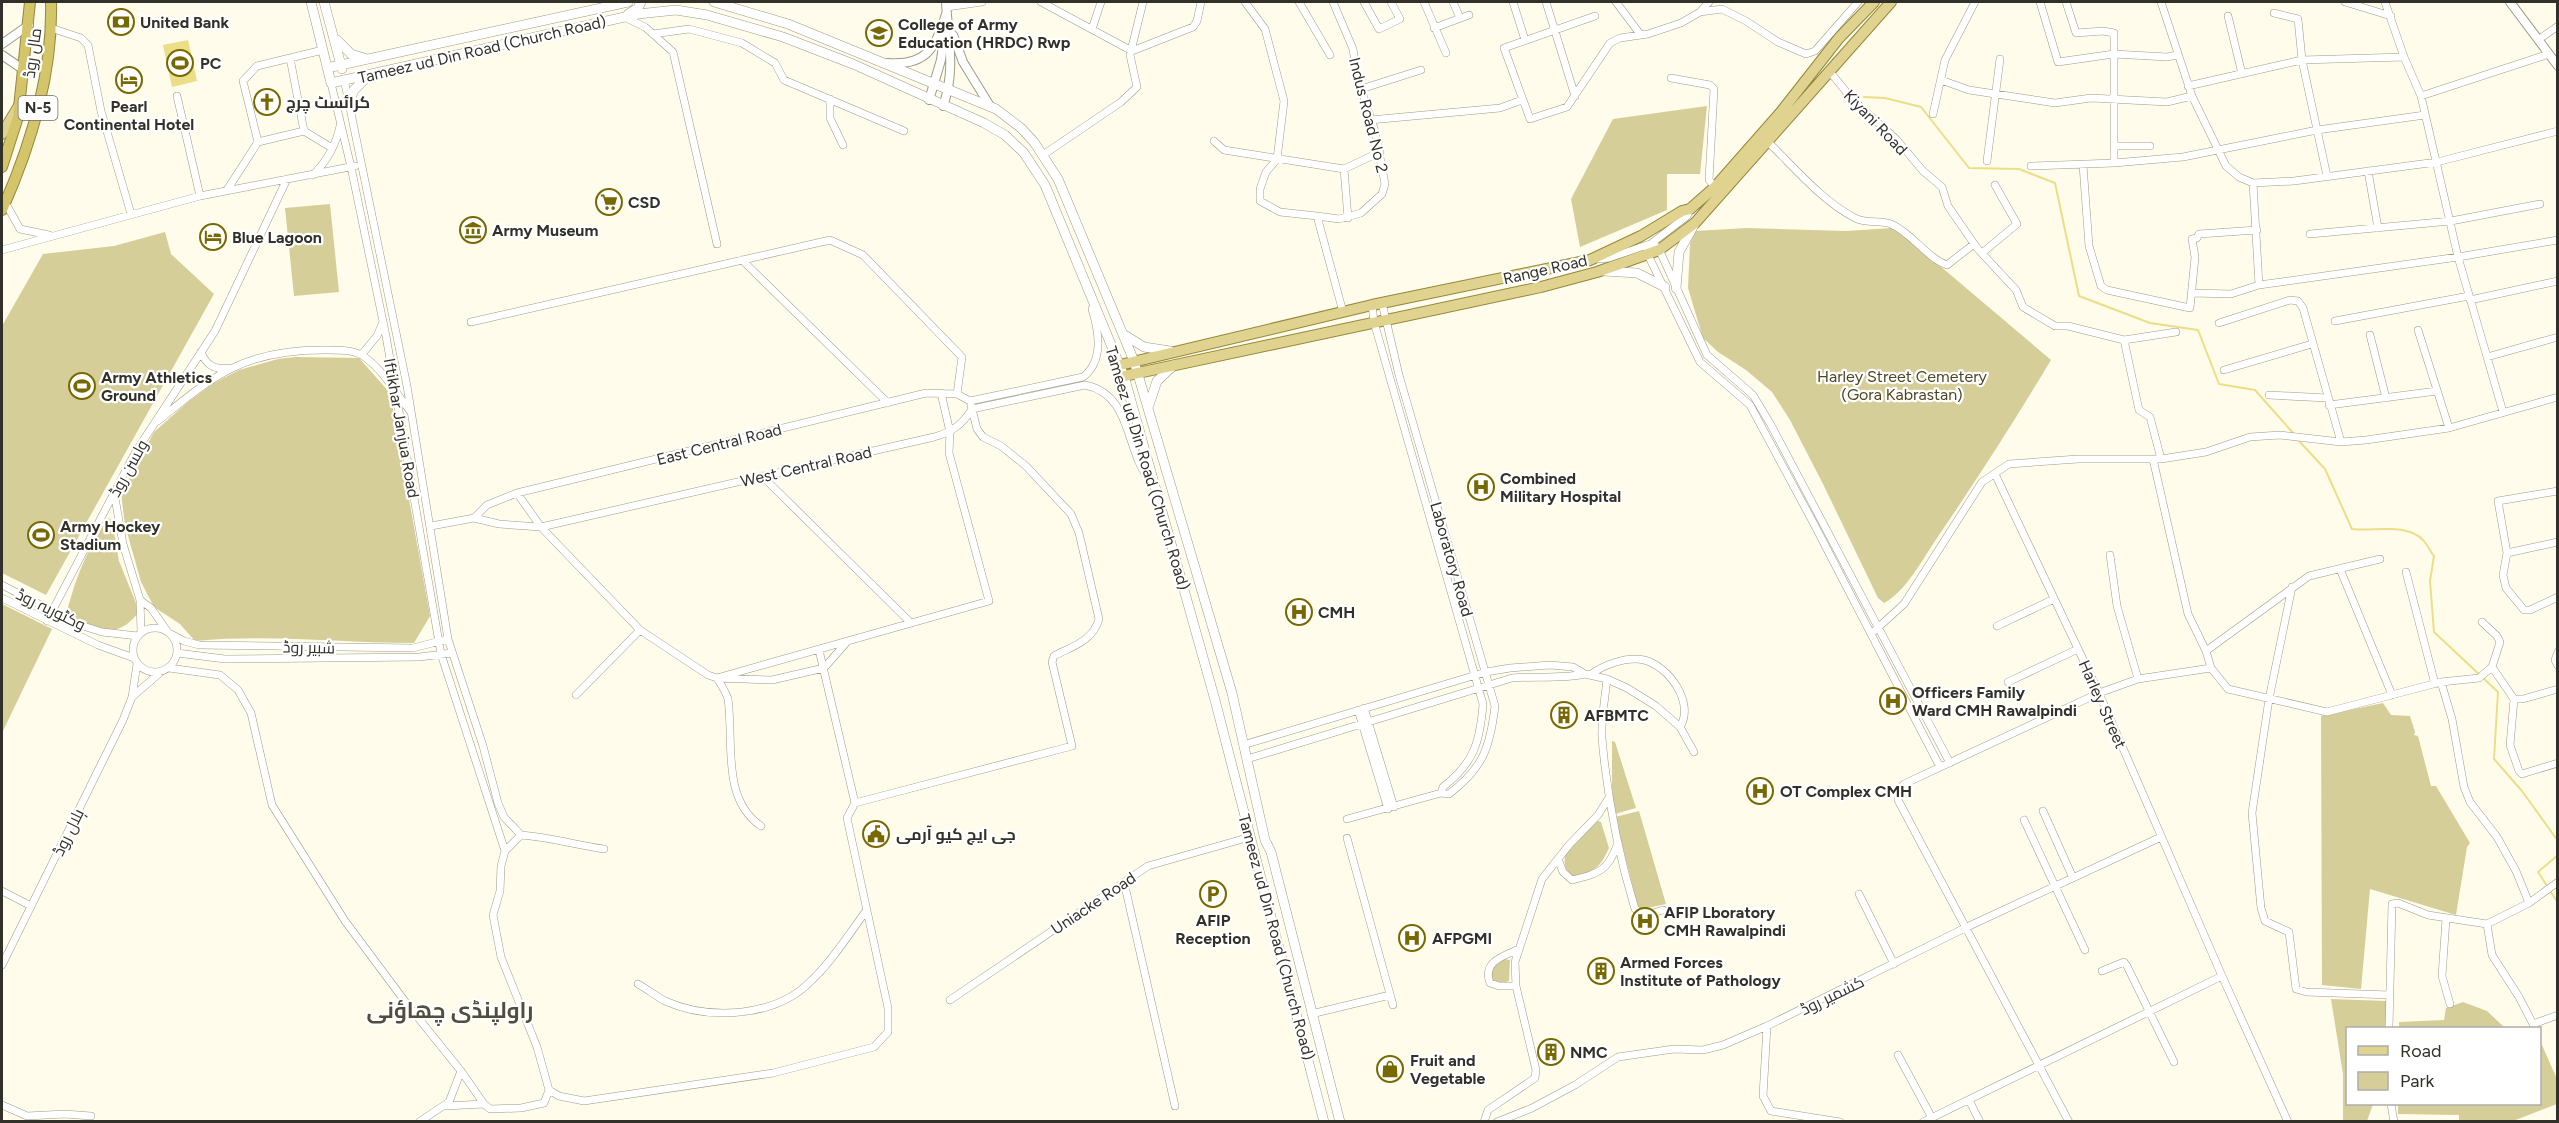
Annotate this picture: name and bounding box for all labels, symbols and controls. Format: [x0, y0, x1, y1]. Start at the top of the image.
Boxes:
bank icon: United Bank [106, 7, 136, 37]
street label: Tameez ud Din Road (Church Road) [356, 12, 608, 87]
place label: United Bank [140, 13, 229, 32]
place label: College of Army Education (HRDC) Rwp [898, 15, 1071, 52]
school or university icon: College of Army Education (HRDC) Rwp [864, 18, 894, 48]
street label: مال روڈ [20, 27, 46, 79]
sports icon: PC [165, 48, 195, 78]
place label: PC [200, 54, 222, 73]
street label: Indus Road No 2 [1345, 55, 1392, 175]
hotel icon: Pearl Continental Hotel [114, 65, 144, 95]
street label: Kiyani Road [1840, 86, 1911, 159]
church icon: کرائسٹ چرچ [252, 87, 282, 117]
place label: کرائسٹ چرچ [286, 93, 370, 114]
road number: N-5 [18, 96, 57, 120]
place label: Pearl Continental Hotel [64, 97, 194, 134]
supermarket icon: CSD [594, 187, 624, 217]
place label: CSD [628, 193, 661, 212]
museum icon: Army Museum [458, 215, 488, 245]
place label: Army Museum [492, 221, 598, 240]
hotel icon: Blue Lagoon [198, 222, 228, 252]
place label: Blue Lagoon [232, 228, 322, 247]
street label: Range Road [1501, 251, 1589, 288]
street label: Tameez ud Din Road (Church Road) [1101, 344, 1194, 592]
street label: Iftikhar Janjua Road [380, 357, 423, 500]
park label: Harley Street Cemetery (Gora Kabrastan) [1817, 367, 1988, 404]
place label: Army Athletics Ground [101, 368, 212, 405]
sports icon: Army Athletics Ground [67, 371, 97, 401]
street label: East Central Road [655, 420, 784, 469]
street label: ولسن روڈ [105, 436, 153, 501]
street label: West Central Road [739, 442, 874, 491]
place label: Combined Military Hospital [1500, 469, 1621, 506]
hospital icon: Combined Military Hospital [1466, 472, 1496, 502]
street label: Laboratory Road [1426, 500, 1477, 619]
place label: Army Hockey Stadium [60, 517, 161, 554]
sports icon: Army Hockey Stadium [26, 520, 56, 550]
street label: وکٹوریہ روڈ [13, 584, 89, 634]
hospital icon: CMH [1284, 597, 1314, 627]
place label: CMH [1318, 603, 1355, 622]
street label: شبیر روڈ [283, 638, 335, 657]
street label: Harley Street [2075, 657, 2131, 751]
place label: Officers Family Ward CMH Rawalpindi [1912, 683, 2077, 720]
hospital icon: Officers Family Ward CMH Rawalpindi [1878, 686, 1908, 716]
building icon: AFBMTC [1549, 700, 1579, 730]
place label: AFBMTC [1584, 706, 1649, 725]
hospital icon: OT Complex CMH [1745, 776, 1775, 806]
place label: OT Complex CMH [1780, 782, 1912, 801]
street label: ہلال روڈ [49, 805, 89, 859]
street label: Tameez ud Din Road (Church Road) [1234, 812, 1319, 1062]
public building icon: جی ایچ کیو آرمی [861, 819, 891, 849]
place label: جی ایچ کیو آرمی [896, 825, 1016, 845]
street label: Uniacke Road [1047, 868, 1139, 939]
parking icon: AFIP Reception [1198, 879, 1228, 909]
place label: AFIP Lboratory CMH Rawalpindi [1664, 903, 1786, 940]
hospital icon: AFIP Lboratory CMH Rawalpindi [1630, 906, 1660, 936]
place label: AFIP Reception [1175, 911, 1251, 948]
hospital icon: AFPGMI [1397, 923, 1427, 953]
place label: AFPGMI [1432, 929, 1492, 948]
place label: Armed Forces Institute of Pathology [1620, 953, 1781, 990]
building icon: Armed Forces Institute of Pathology [1586, 956, 1616, 986]
street label: کشمیر روڈ [1797, 972, 1867, 1019]
district label: راولپنڈی چھاؤنی [367, 997, 533, 1026]
legend [2346, 1027, 2541, 1105]
building icon: NMC [1536, 1037, 1566, 1067]
text: Road [2400, 1040, 2441, 1062]
place label: NMC [1570, 1043, 1608, 1062]
place label: Fruit and Vegetable [1410, 1051, 1486, 1088]
shop icon: Fruit and Vegetable [1375, 1054, 1405, 1084]
text: Park [2400, 1070, 2435, 1092]

